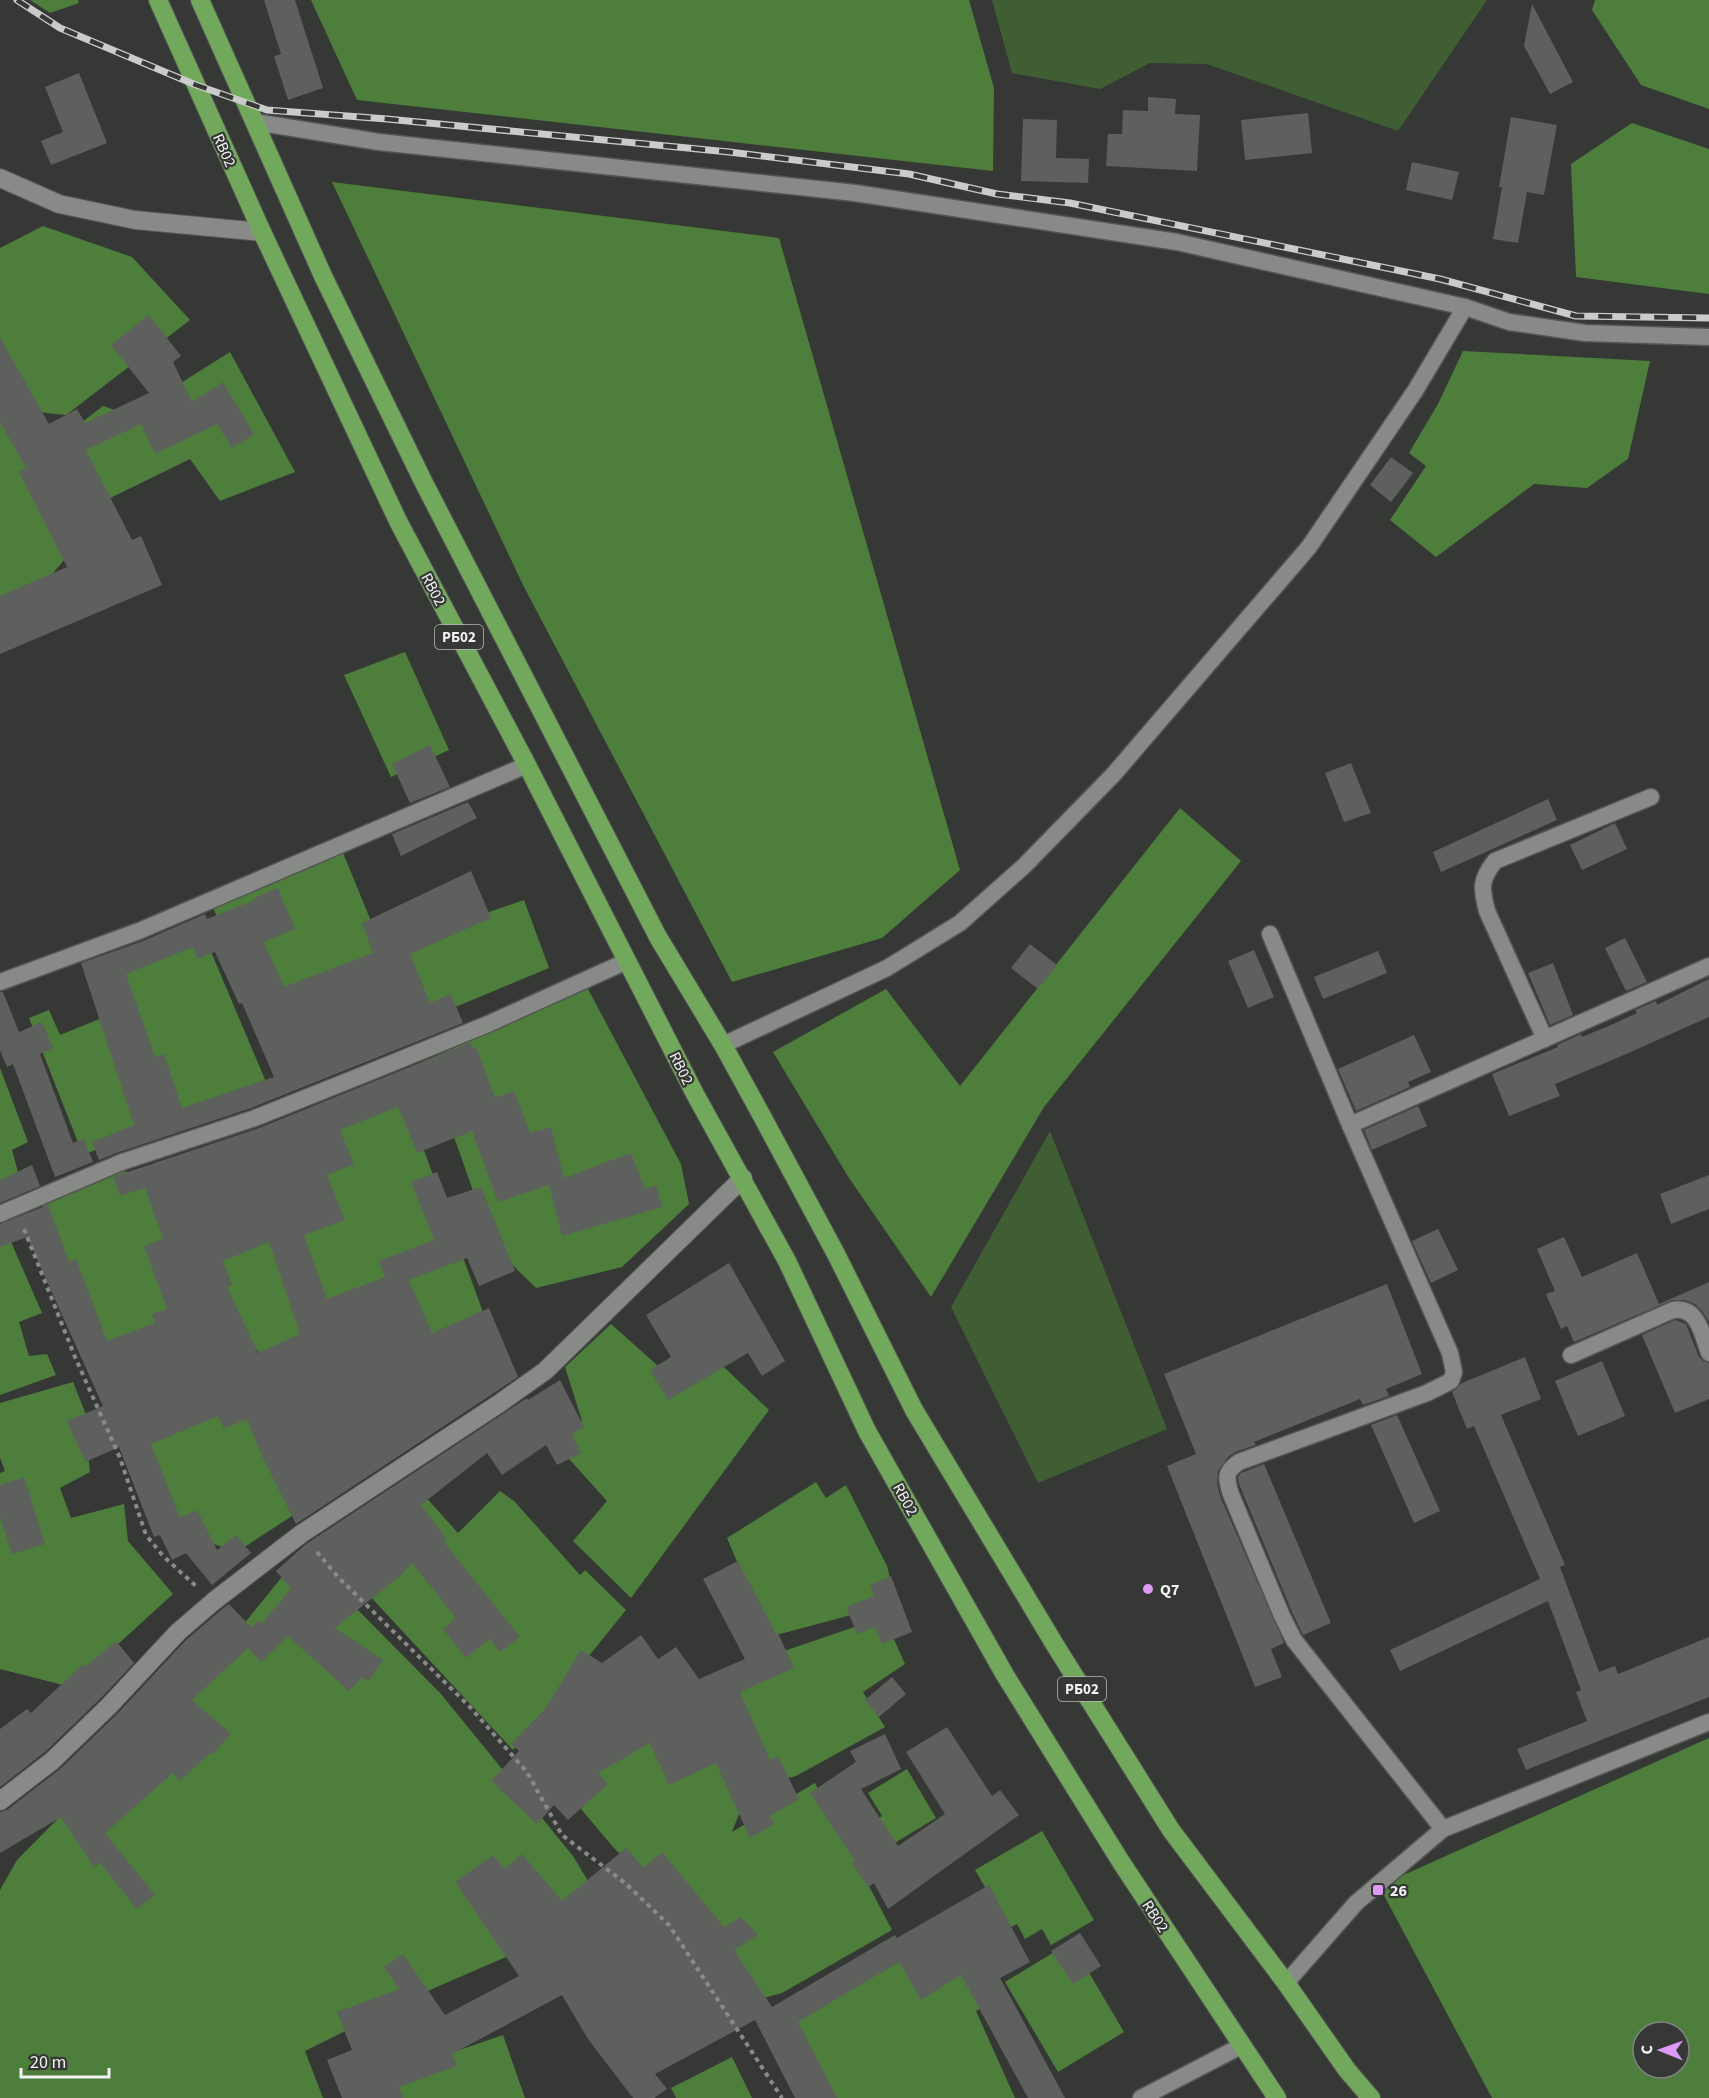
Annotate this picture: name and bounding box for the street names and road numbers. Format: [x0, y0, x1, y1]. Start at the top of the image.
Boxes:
street label: RB02 [207, 130, 241, 171]
street label: RB02 [415, 569, 451, 610]
road number: РБ02 [435, 625, 483, 649]
street label: RB02 [664, 1048, 699, 1089]
street label: RB02 [887, 1479, 923, 1520]
road number: РБ02 [1058, 1677, 1106, 1701]
street label: RB02 [1137, 1896, 1174, 1937]

